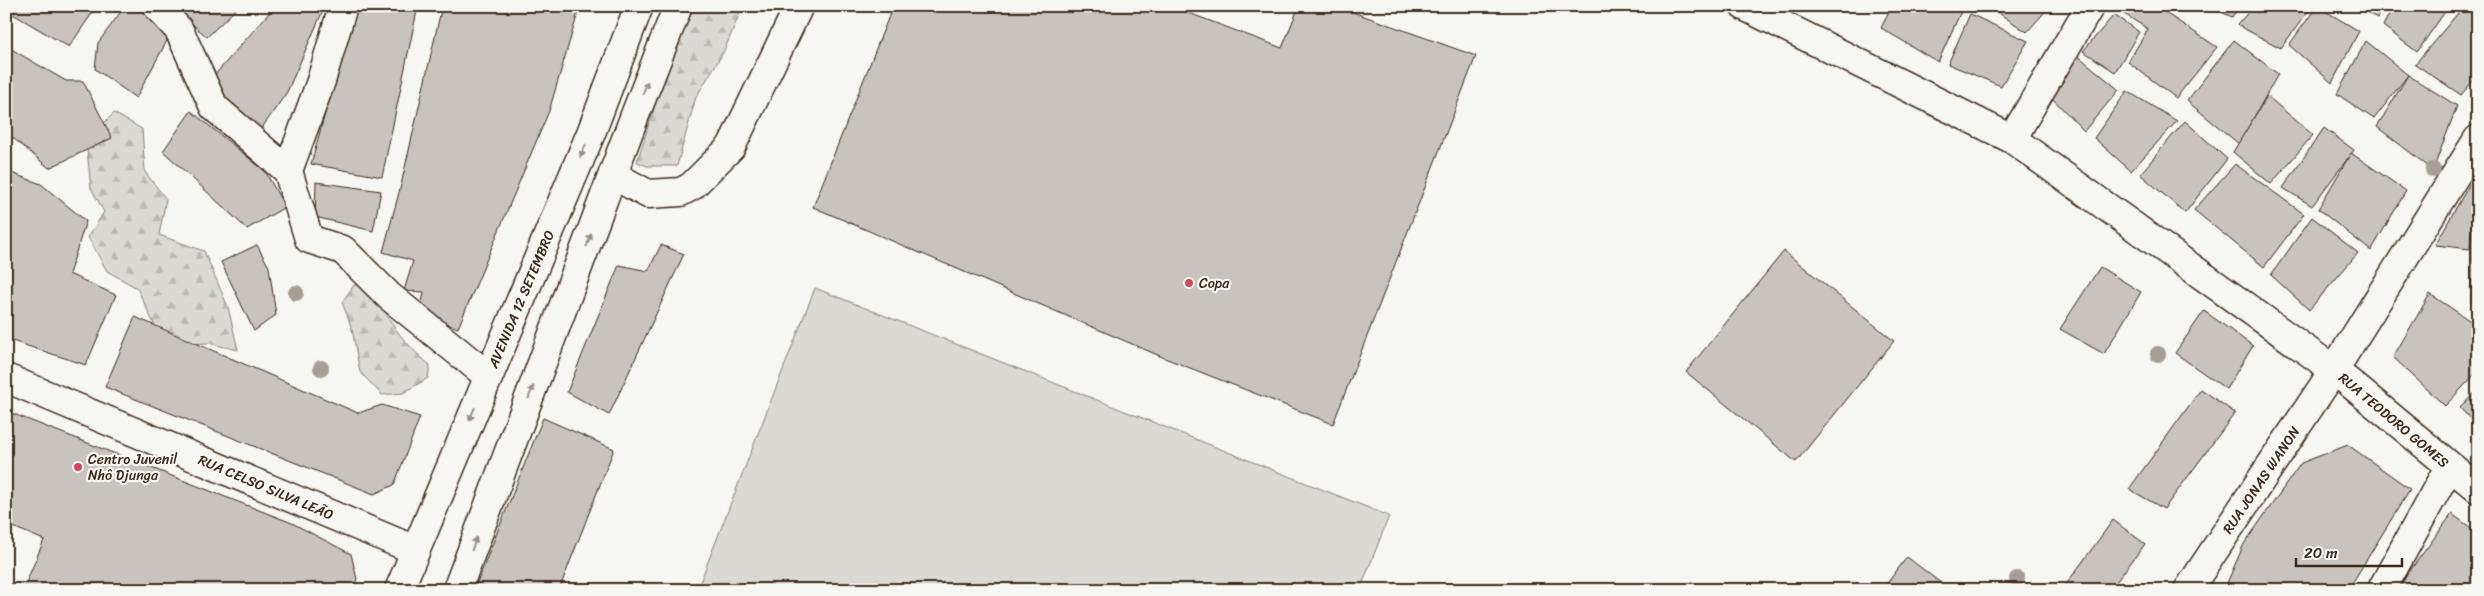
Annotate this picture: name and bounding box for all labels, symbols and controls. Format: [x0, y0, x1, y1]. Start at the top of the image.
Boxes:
one-way arrow [642, 81, 650, 95]
one-way arrow [579, 144, 587, 159]
street label: AVENIDA 12 SETEMBRO [481, 226, 562, 373]
one-way arrow [585, 232, 593, 247]
place label: Copa [1199, 271, 1230, 296]
marker: Copa [1183, 277, 1195, 289]
street label: RUA TEODORO GOMES [2333, 366, 2455, 475]
one-way arrow [527, 384, 535, 399]
one-way arrow [468, 407, 476, 421]
street label: RUA JONAS WANON [2216, 421, 2307, 539]
place label: Centro Juvenil Nhô Djunga [88, 447, 178, 488]
street label: RUA CELSO SILVA LEÃO [194, 448, 338, 527]
marker: Centro Juvenil Nhô Djunga [72, 461, 84, 473]
one-way arrow [470, 536, 478, 551]
scale bar [2296, 536, 2403, 568]
text: 20 m [2304, 540, 2338, 566]

